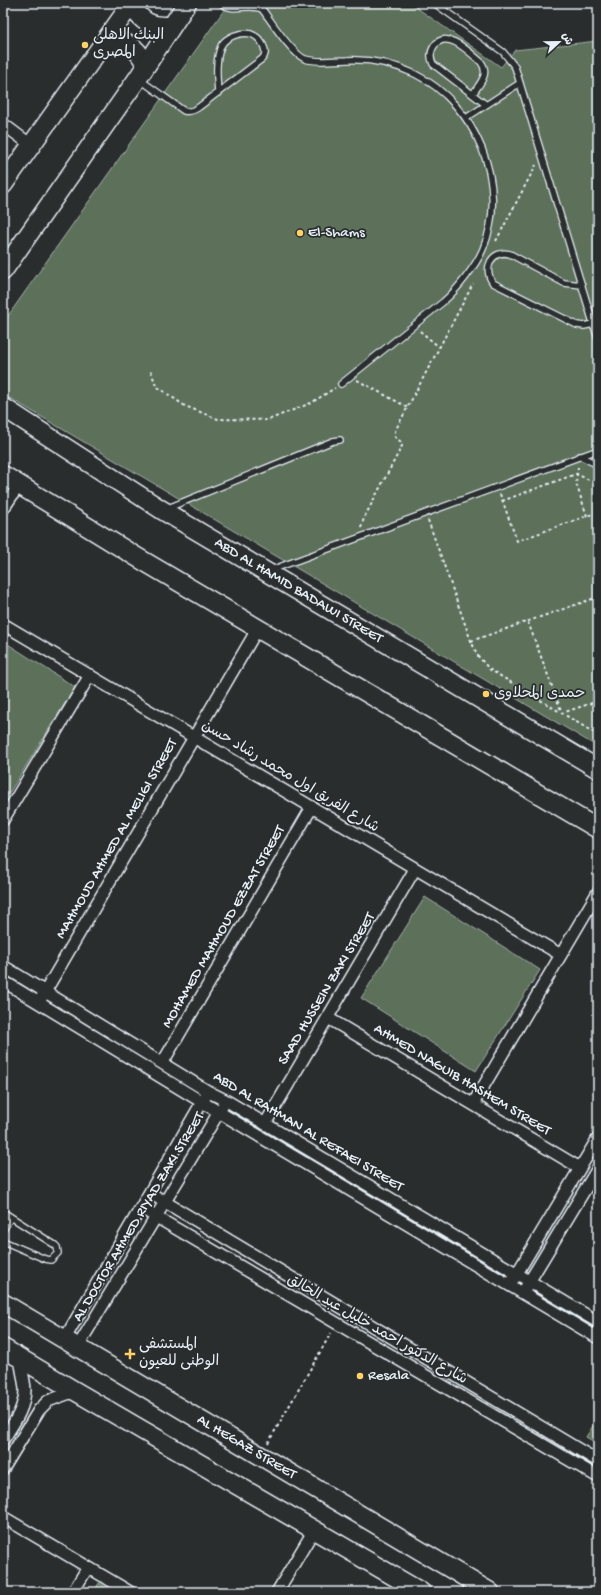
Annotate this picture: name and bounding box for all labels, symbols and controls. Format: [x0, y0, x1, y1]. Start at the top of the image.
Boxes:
north arrow [539, 22, 579, 62]
place label: البنك الاهلى المصرى [93, 27, 164, 62]
text: ش [559, 31, 574, 47]
marker: البنك الاهلى المصرى [80, 40, 90, 50]
place label: El-Shams [308, 224, 365, 242]
marker: El-Shams [295, 228, 305, 238]
street label: ABD AL HAMID BADAWI STREET [211, 534, 387, 649]
place label: حمدى المحلاوى [494, 685, 585, 703]
marker: حمدى المحلاوى [481, 689, 491, 699]
street label: شارع الفريق اول محمد رشاد حسن [198, 717, 382, 837]
street label: MAHMOUD AHMED AL MELIGI STREET [52, 735, 182, 942]
street label: MOHAMED MAHMOUD EZZAT STREET [158, 821, 290, 1032]
street label: SAAD HUSSEIN ZAKI STREET [274, 909, 380, 1068]
street label: AHMED NAGUIB HASHEM STREET [370, 1020, 555, 1141]
street label: ABD AL RAHMAN AL REFAEI STREET [210, 1068, 407, 1197]
street label: AL DOCTOR AHMED RIYAD ZAKI STREET [69, 1108, 209, 1325]
street label: شارع الدكتور احمد خليل عبد الخالق [284, 1271, 470, 1389]
place label: المستشفى الوطنى للعيون [139, 1336, 219, 1371]
marker: المستشفى الوطنى للعيون [124, 1348, 136, 1360]
place label: Resala [368, 1367, 410, 1385]
marker: Resala [355, 1371, 365, 1381]
street label: AL HEGAZ STREET [193, 1411, 300, 1485]

